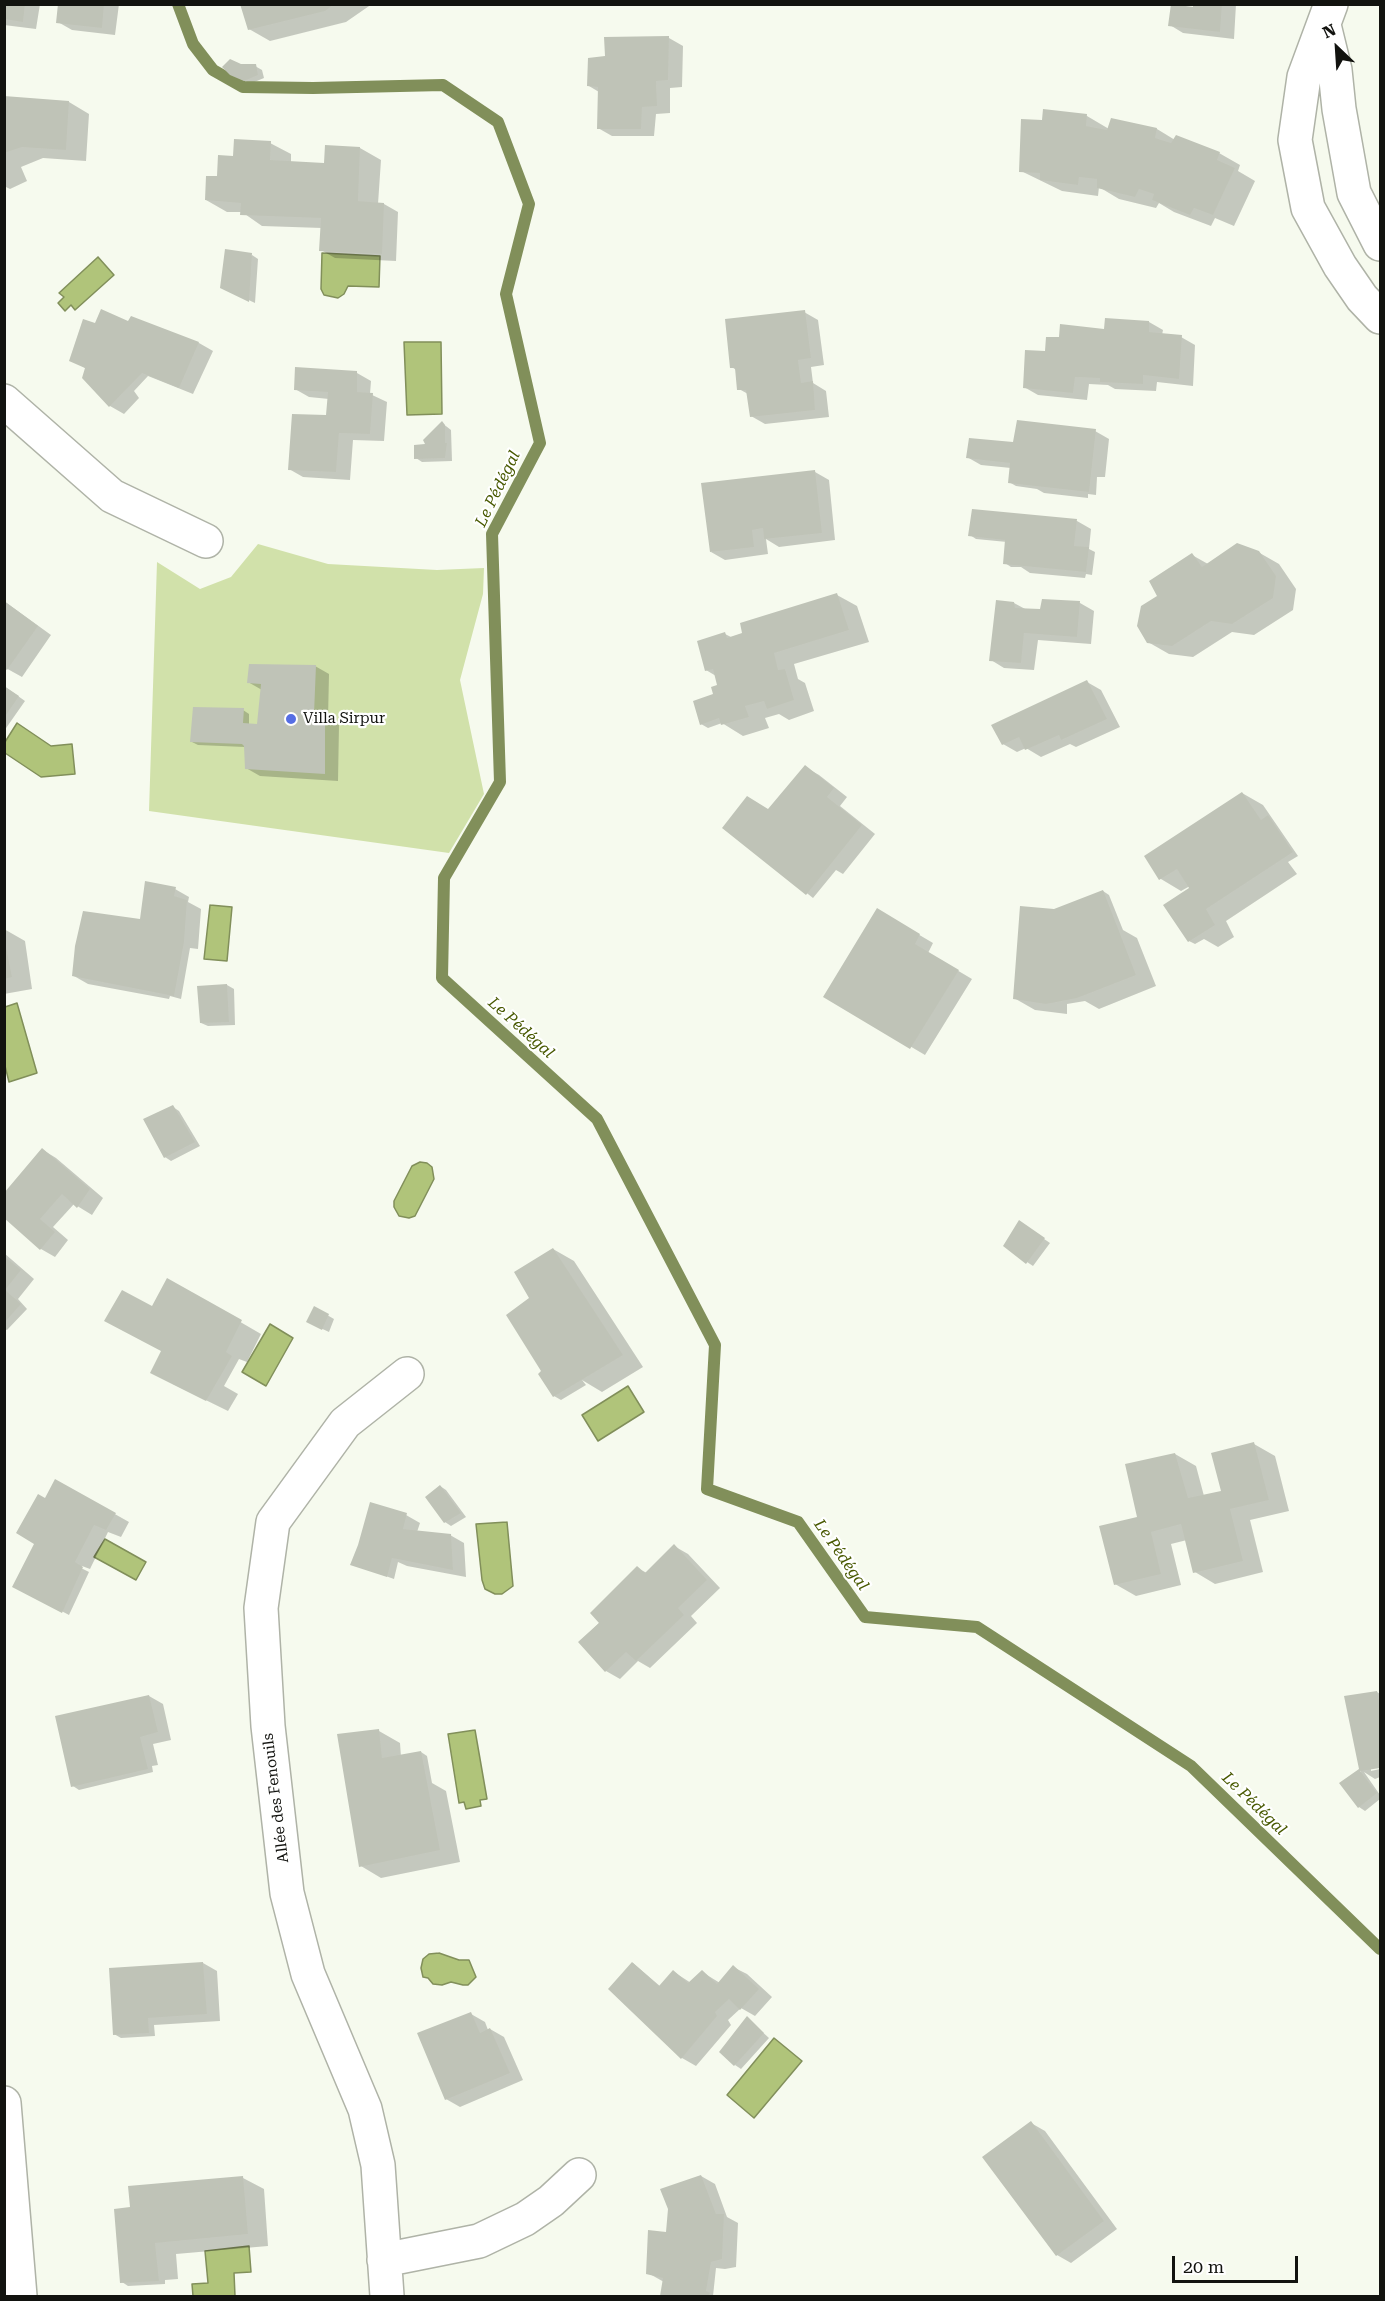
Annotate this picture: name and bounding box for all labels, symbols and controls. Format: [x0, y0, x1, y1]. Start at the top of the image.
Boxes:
north arrow [1307, 18, 1367, 78]
text: N [1320, 20, 1339, 42]
water label: Le Pédégal [471, 448, 525, 530]
place label: Villa Sirpur [303, 710, 385, 728]
marker: Villa Sirpur [284, 712, 298, 726]
water label: Le Pédégal [484, 993, 558, 1063]
water label: Le Pédégal [810, 1516, 872, 1594]
street label: Allée des Fenouils [259, 1732, 293, 1864]
water label: Le Pédégal [1218, 1769, 1290, 1839]
scale bar [1175, 2244, 1301, 2282]
text: 20 m [1183, 2256, 1224, 2277]

